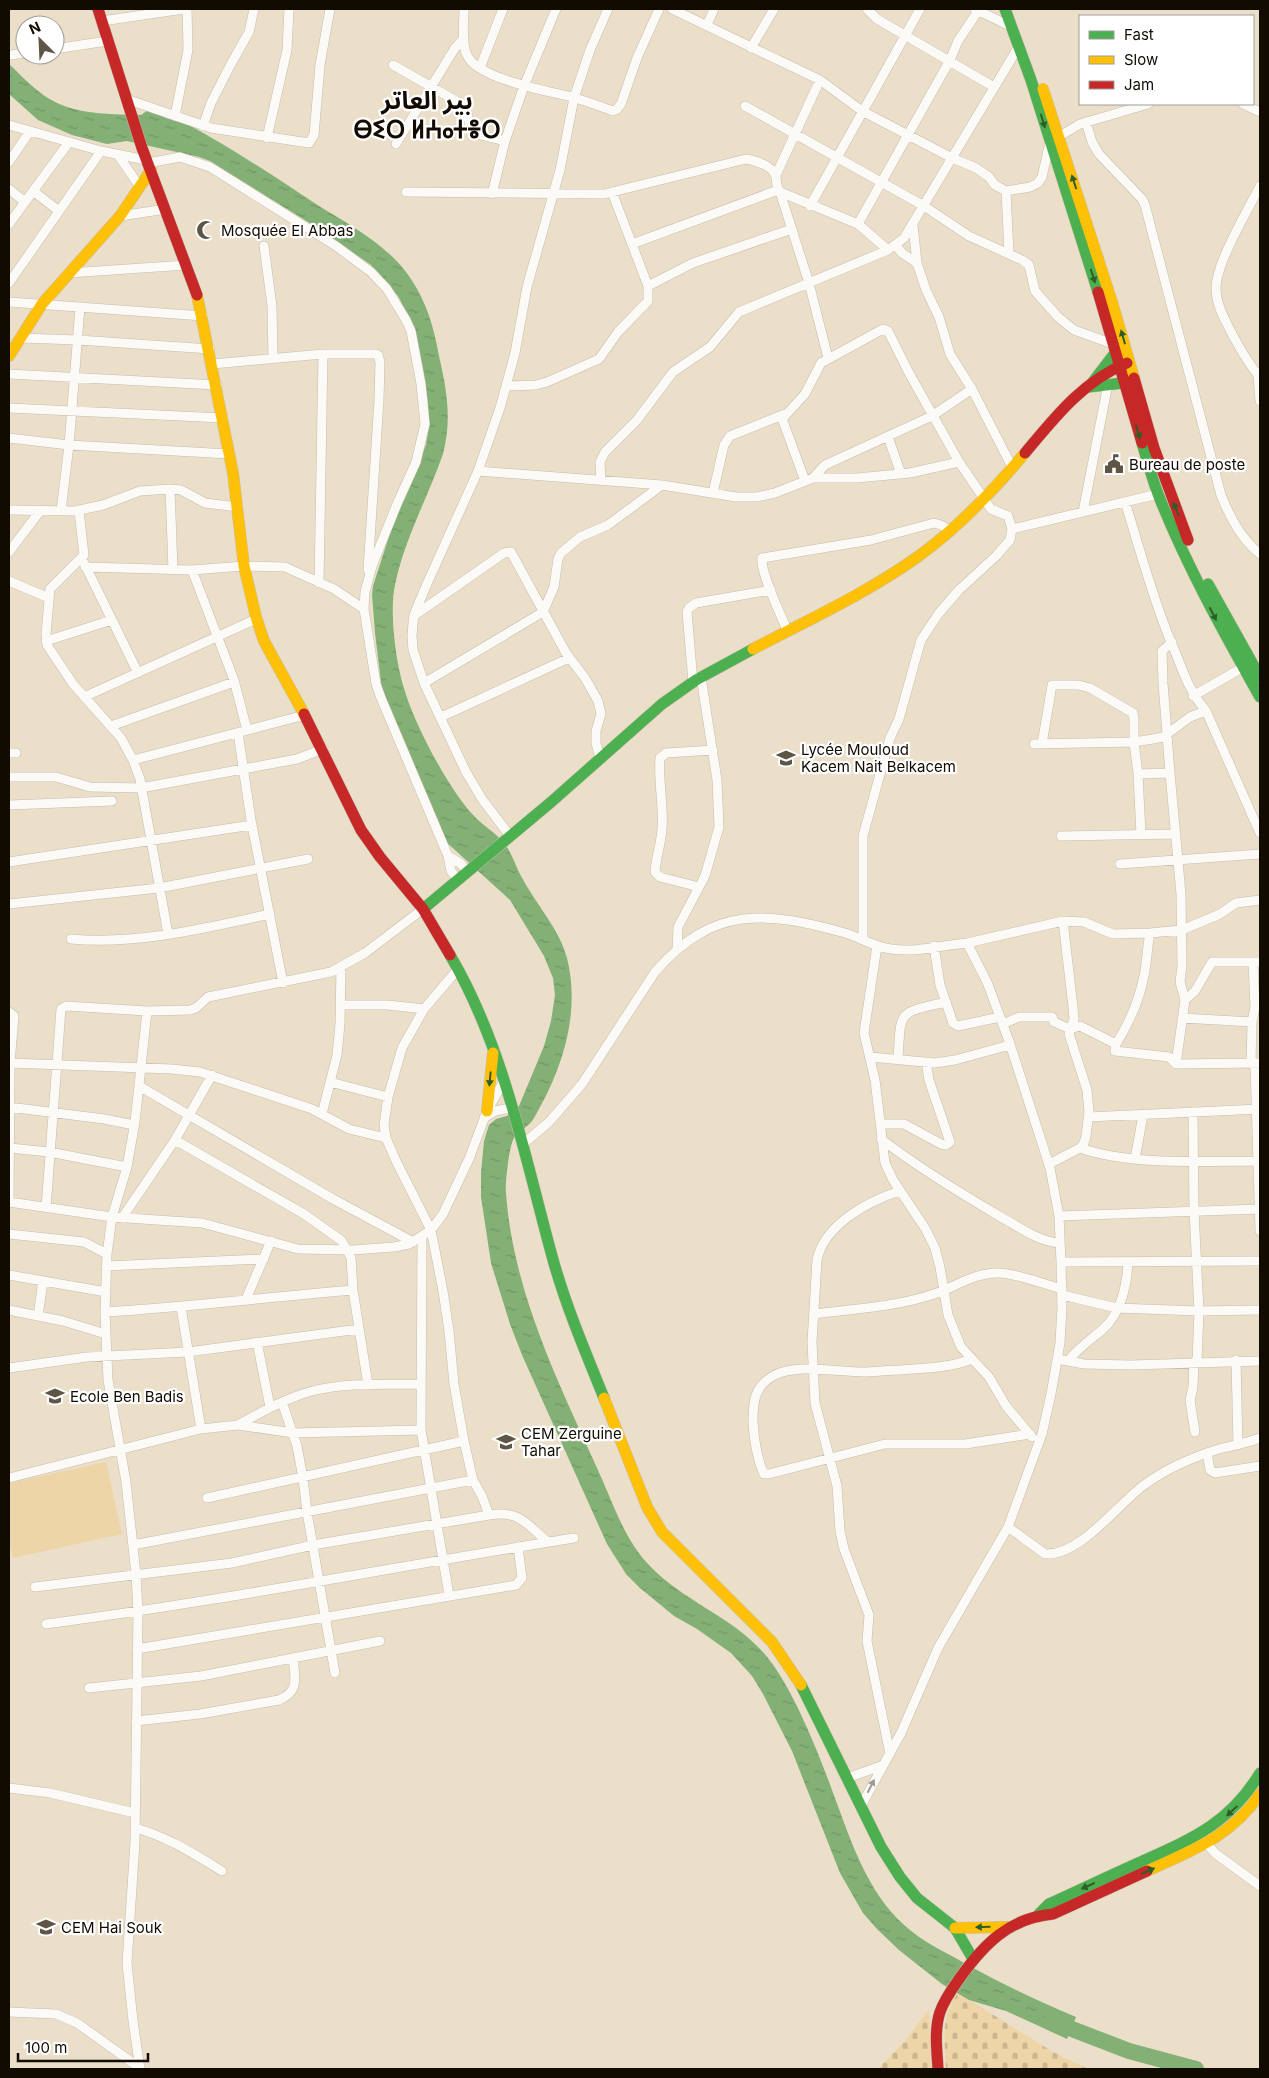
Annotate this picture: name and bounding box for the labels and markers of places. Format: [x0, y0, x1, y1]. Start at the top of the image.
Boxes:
mosque icon: Mosquée El Abbas [195, 219, 217, 241]
place label: Mosquée El Abbas [221, 221, 353, 240]
public building icon: Bureau de poste [1103, 453, 1125, 475]
place label: Bureau de poste [1129, 455, 1245, 474]
place label: Lycée Mouloud Kacem Nait Belkacem [801, 740, 956, 776]
school or university icon: Lycée Mouloud Kacem Nait Belkacem [775, 747, 797, 769]
school or university icon: Ecole Ben Badis [44, 1385, 66, 1407]
place label: Ecole Ben Badis [70, 1387, 184, 1406]
place label: CEM Zerguine Tahar [521, 1424, 622, 1460]
school or university icon: CEM Zerguine Tahar [495, 1431, 517, 1453]
school or university icon: CEM Hai Souk [35, 1916, 57, 1938]
place label: CEM Hai Souk [61, 1918, 163, 1937]

